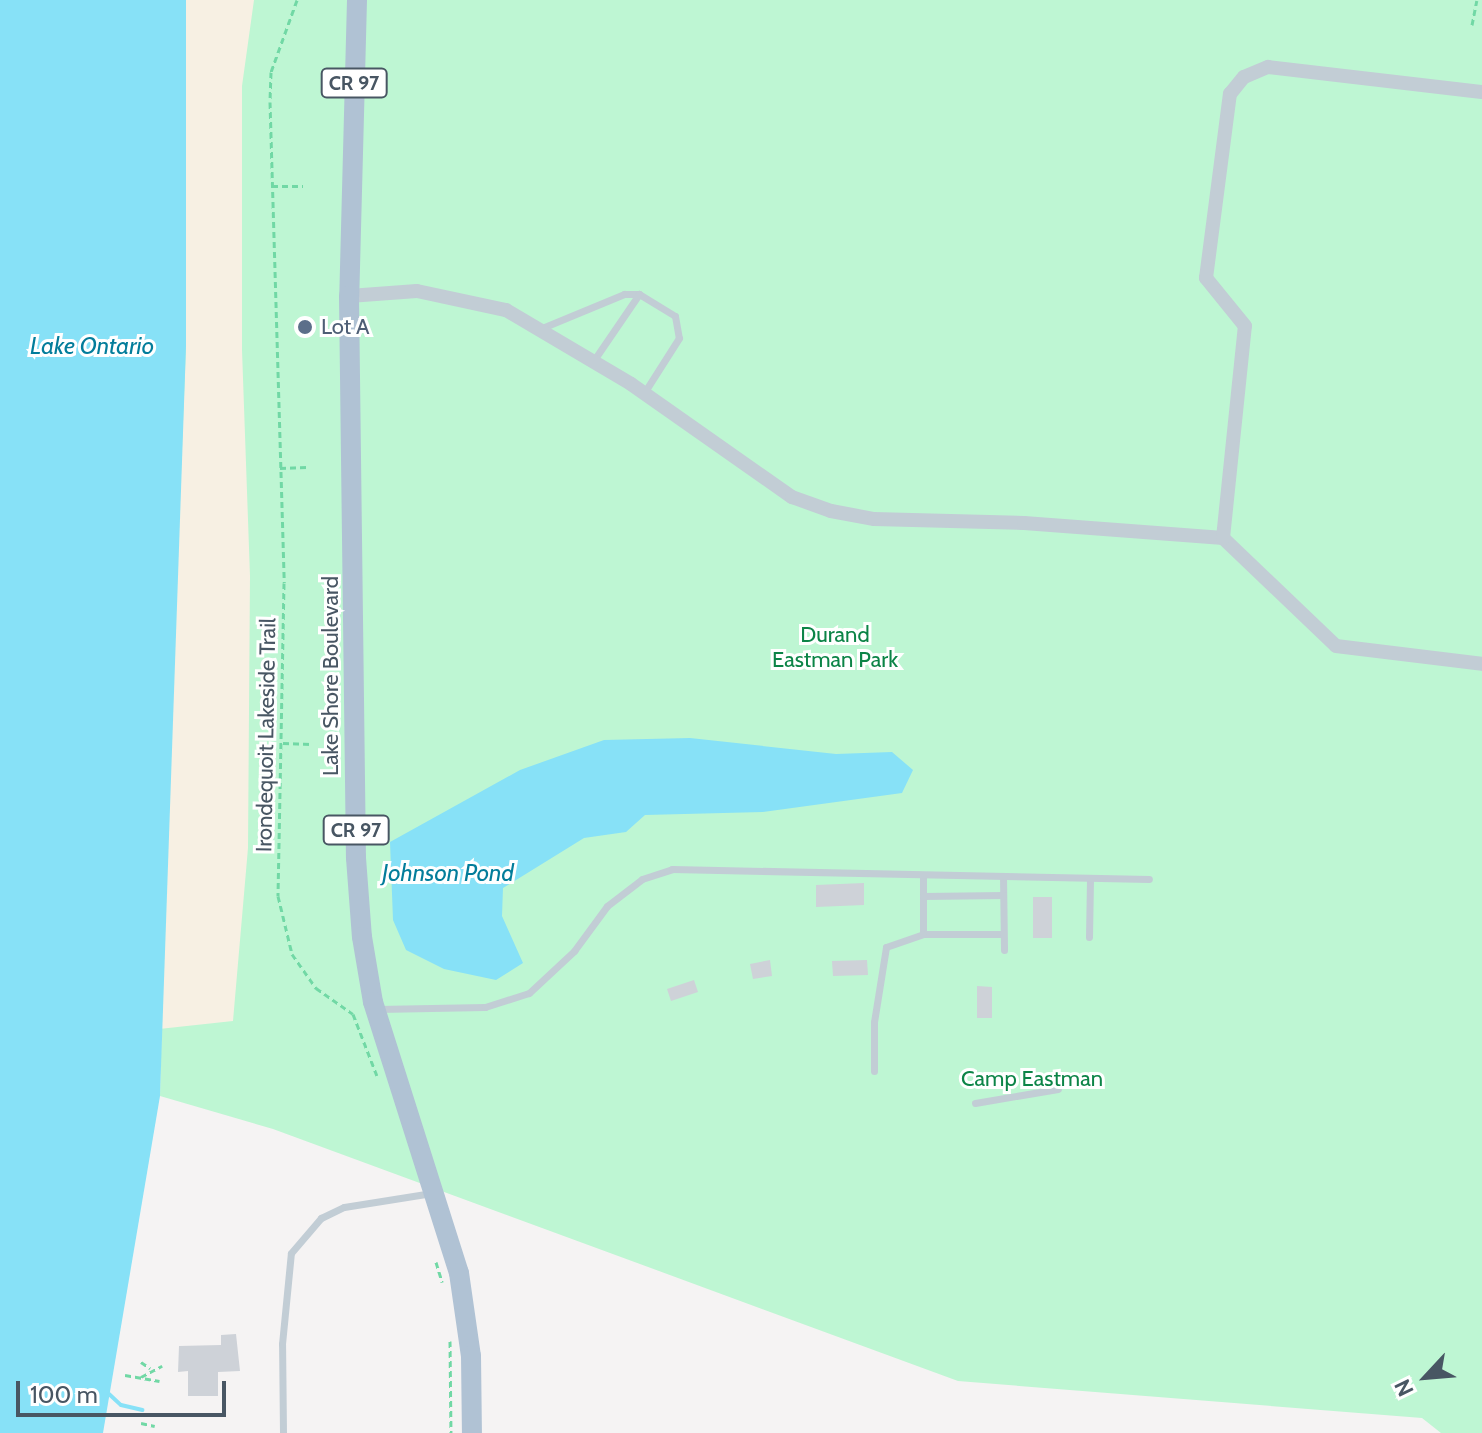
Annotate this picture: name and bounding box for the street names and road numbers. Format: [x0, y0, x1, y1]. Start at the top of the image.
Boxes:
road number: CR 97 [320, 67, 388, 99]
street label: Lake Shore Boulevard [318, 576, 344, 776]
street label: Irondequoit Lakeside Trail [251, 618, 281, 852]
road number: CR 97 [322, 814, 390, 846]

